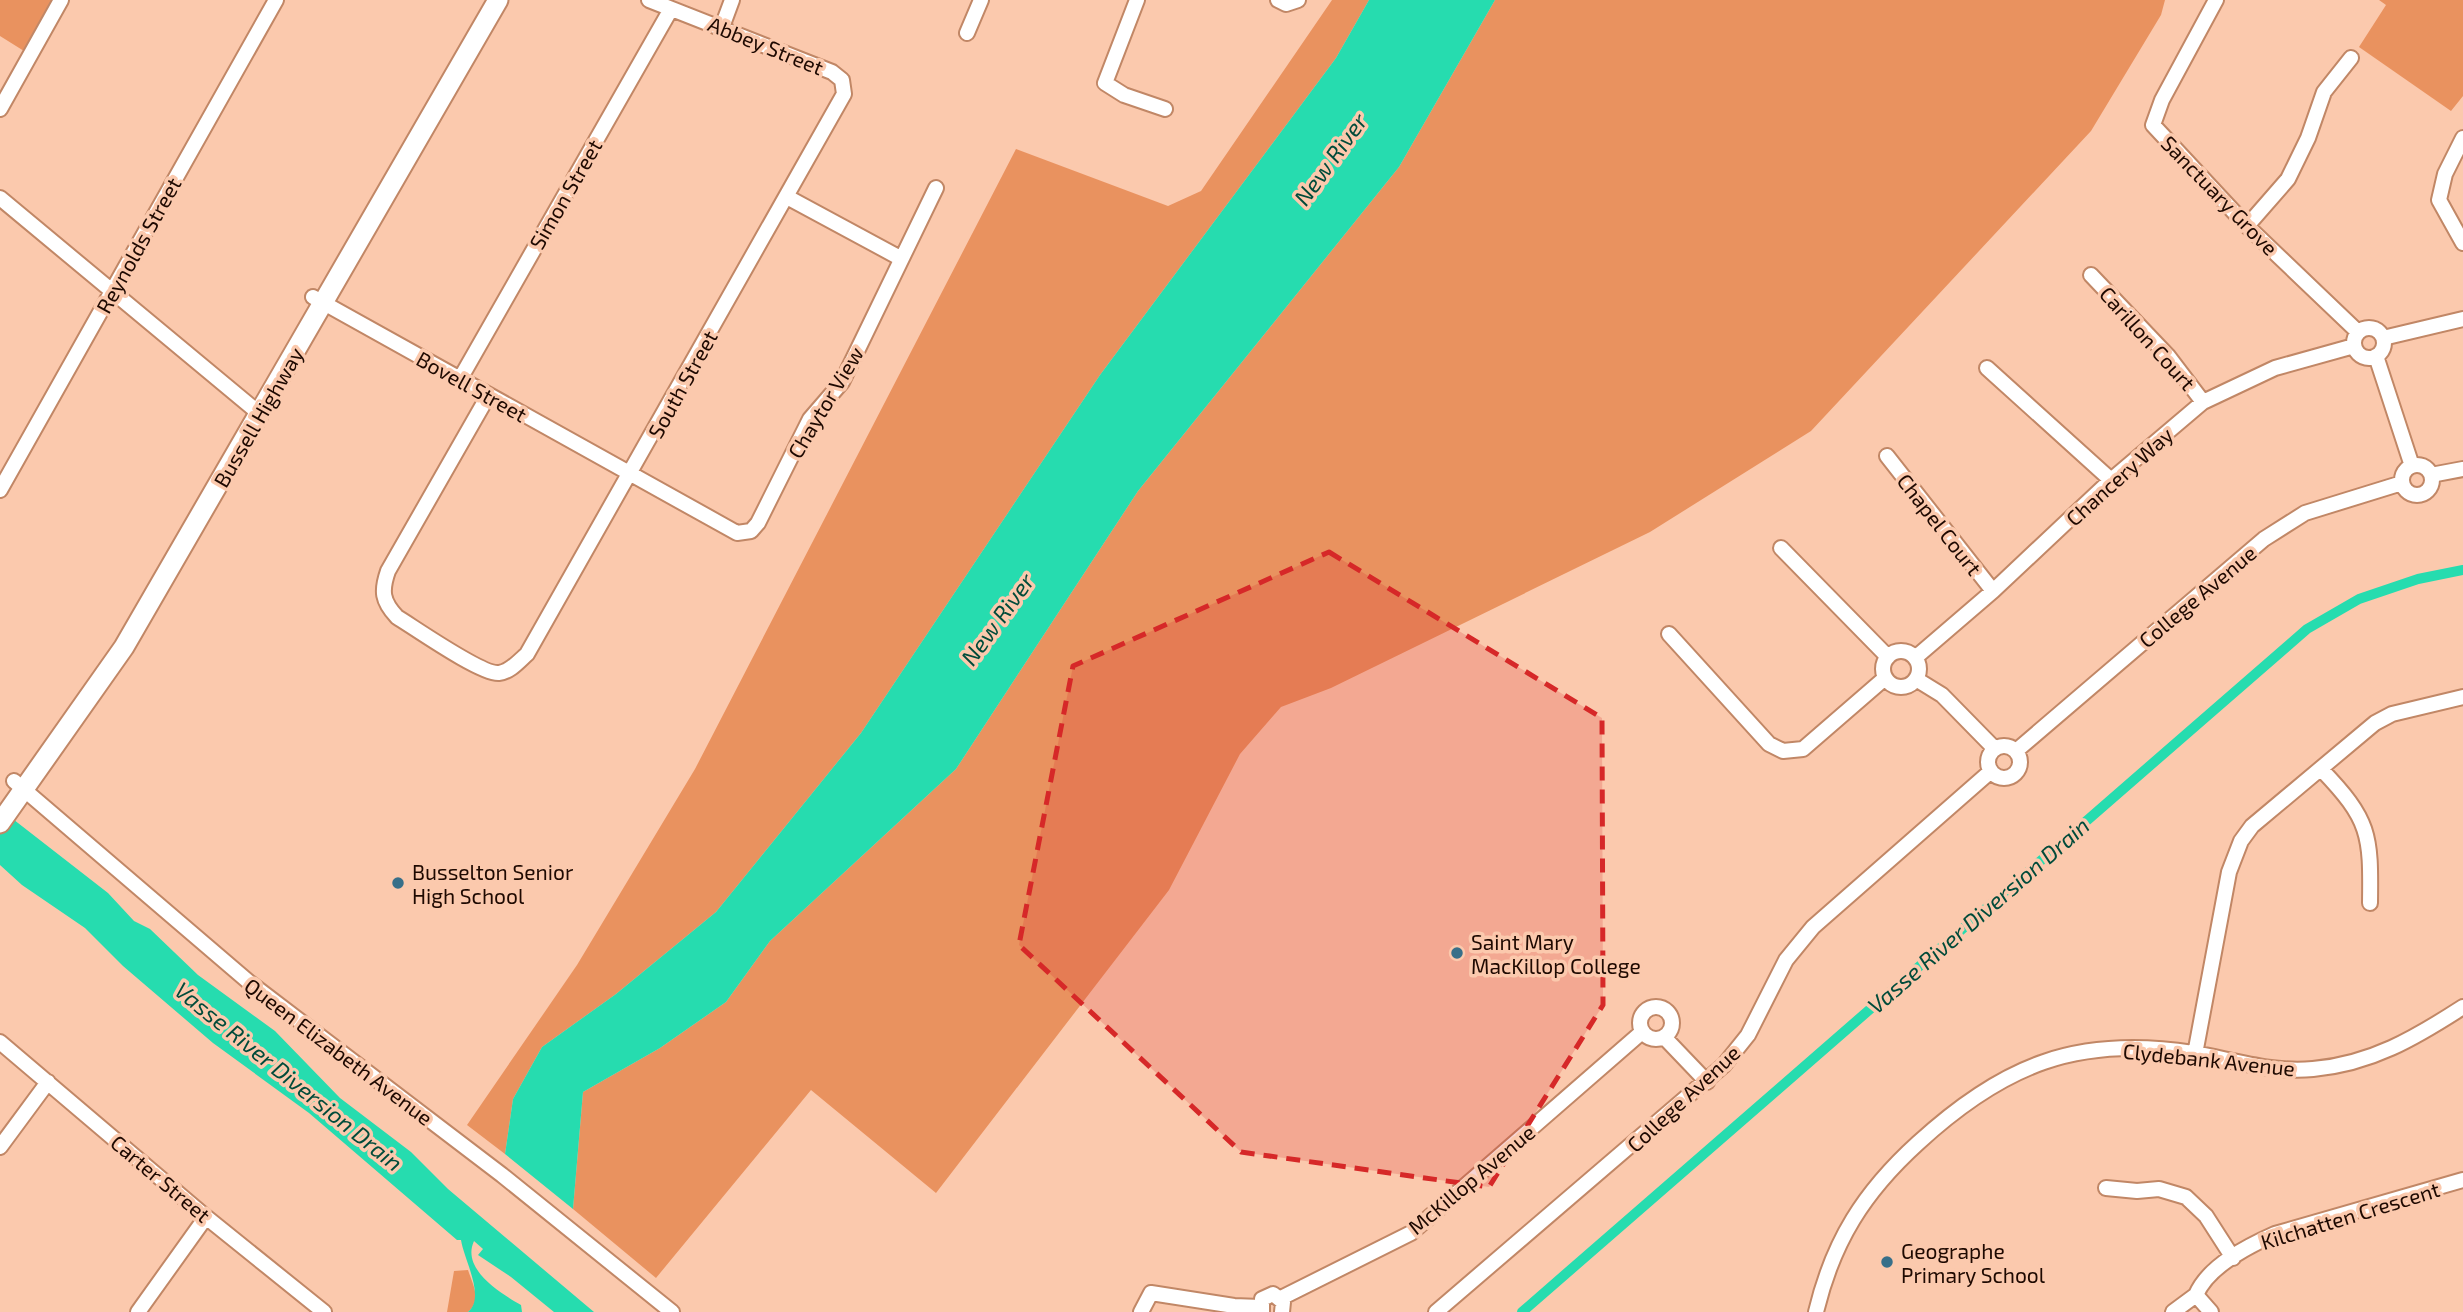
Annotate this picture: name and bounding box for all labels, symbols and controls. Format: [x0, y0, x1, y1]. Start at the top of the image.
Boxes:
street label: Abbey Street [705, 11, 827, 79]
water label: New River [1287, 107, 1373, 210]
street label: Sanctuary Grove [2157, 130, 2283, 260]
street label: Simon Street [524, 135, 606, 253]
street label: Reynolds Street [90, 173, 186, 317]
street label: Carillon Court [2095, 281, 2201, 395]
street label: South Street [642, 326, 722, 442]
street label: Chaytor View [782, 342, 868, 462]
street label: Bussell Highway [208, 343, 308, 491]
street label: Bovell Street [413, 345, 531, 427]
street label: Chancery Way [2060, 422, 2178, 530]
street label: Chapel Court [1893, 468, 1987, 580]
street label: College Avenue [2133, 540, 2261, 652]
water label: New River [954, 567, 1040, 670]
water label: Vasse River Diversion Drain [1861, 811, 2095, 1019]
place label: Busselton Senior High School [412, 859, 574, 908]
marker: Busselton Senior High School [390, 875, 406, 891]
place label: Saint Mary MacKillop College [1471, 929, 1641, 978]
marker: Saint Mary MacKillop College [1449, 945, 1465, 961]
street label: Queen Elizabeth Avenue [239, 972, 438, 1131]
water label: Vasse River Diversion Drain [169, 975, 409, 1177]
street label: Clydebank Avenue [2122, 1038, 2296, 1080]
street label: College Avenue [1621, 1039, 1745, 1157]
street label: McKillop Avenue [1403, 1119, 1539, 1239]
street label: Carter Street [106, 1129, 216, 1227]
street label: Kilchatten Crescent [2258, 1176, 2442, 1254]
place label: Geographe Primary School [1901, 1238, 2046, 1287]
marker: Geographe Primary School [1879, 1254, 1895, 1270]

